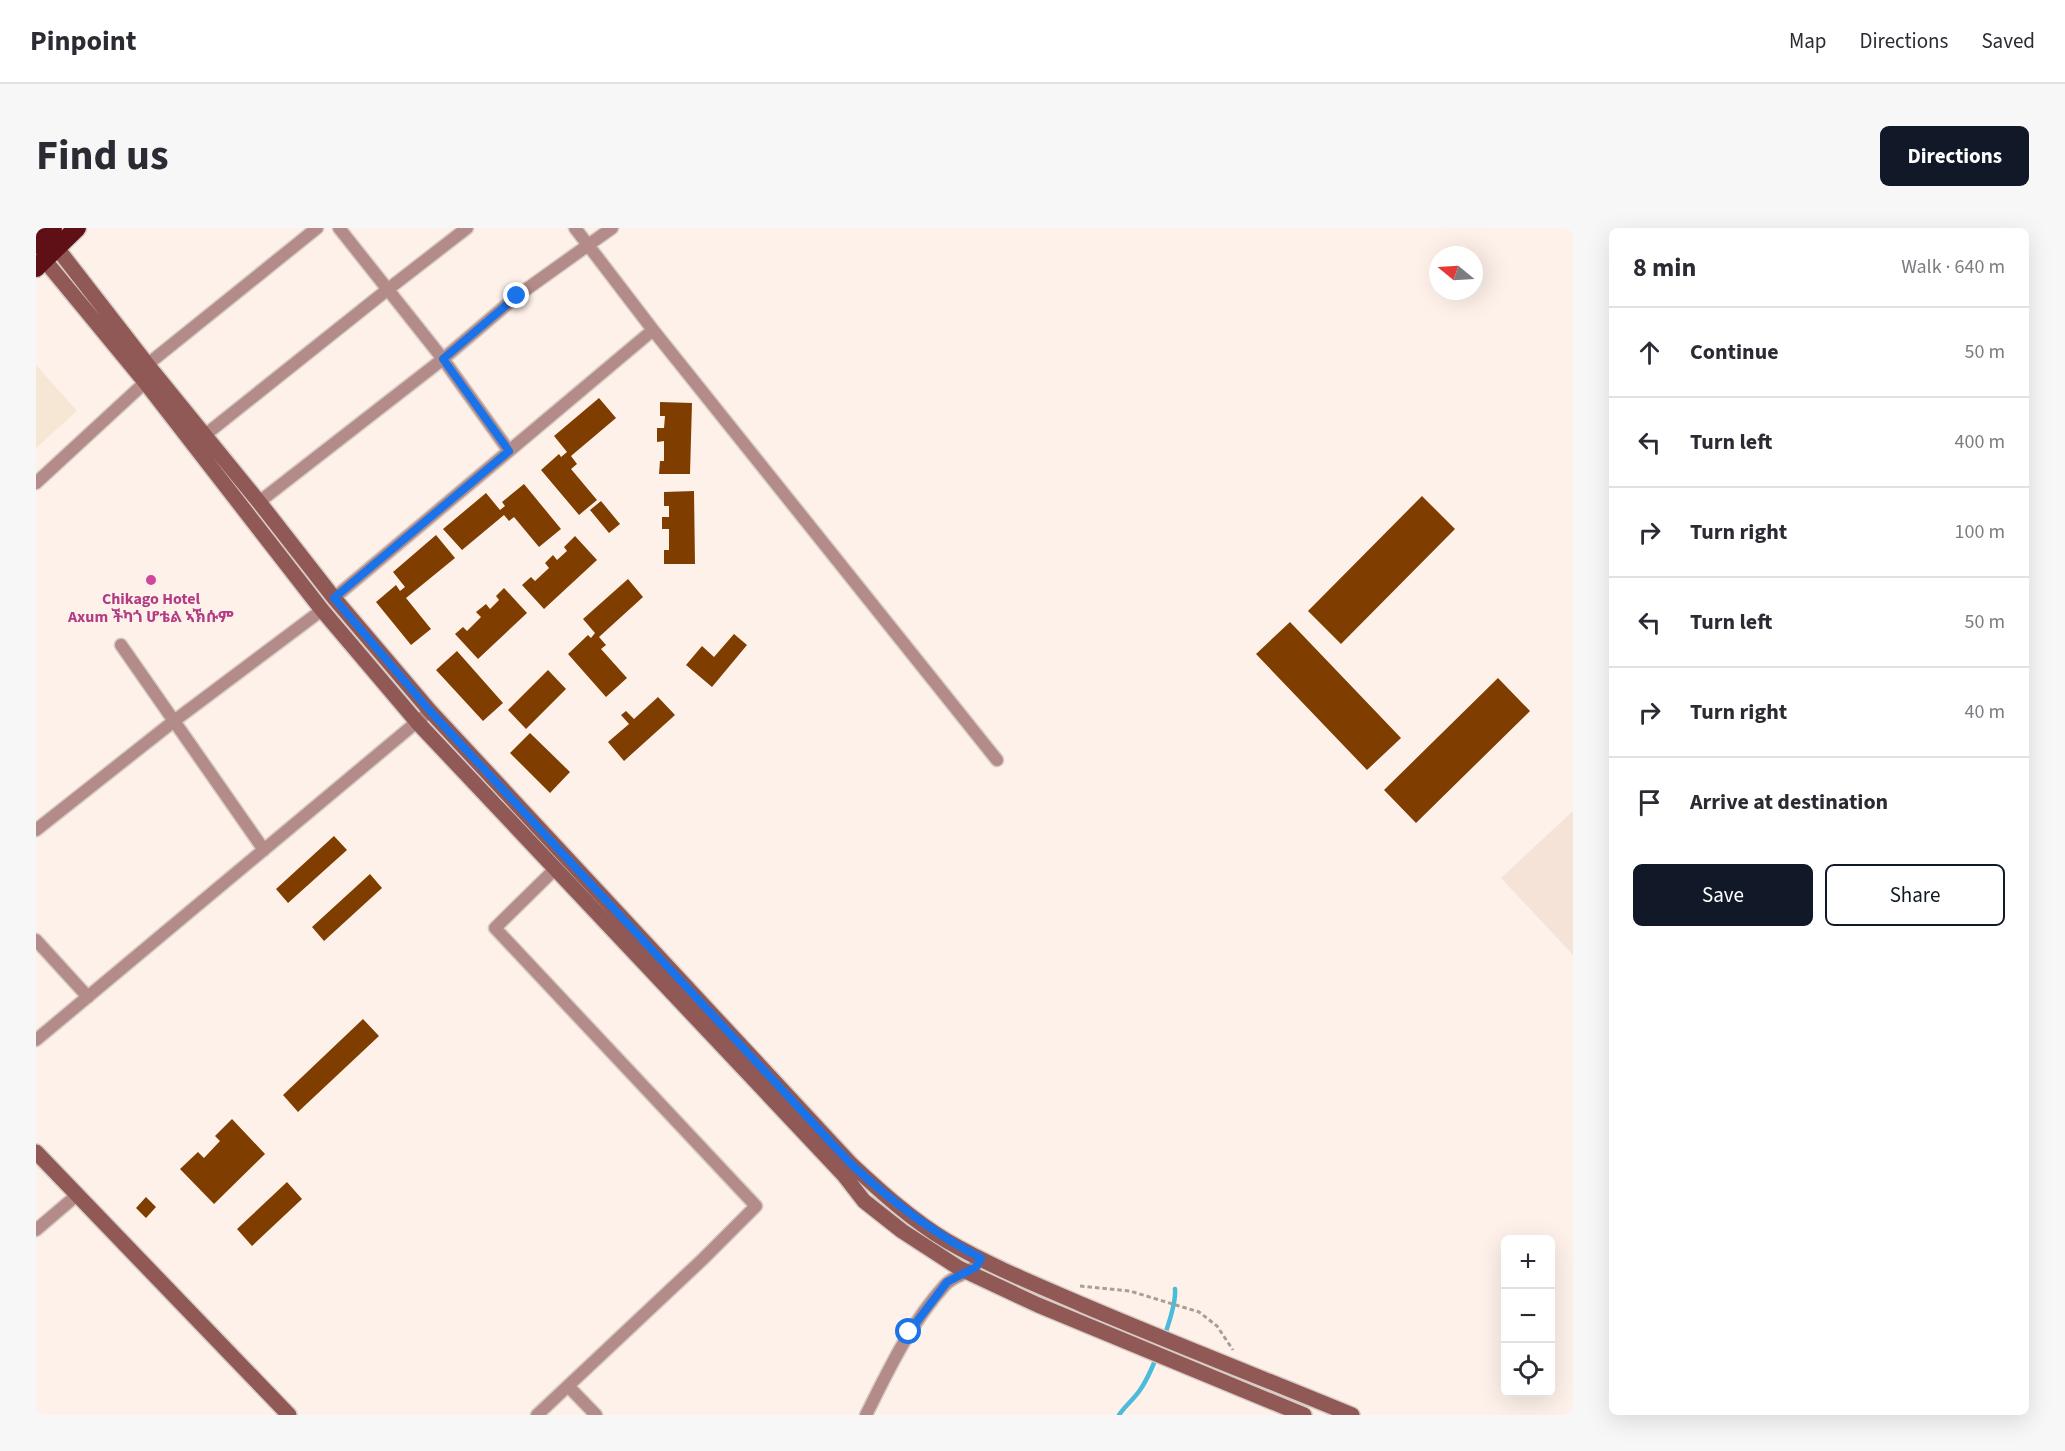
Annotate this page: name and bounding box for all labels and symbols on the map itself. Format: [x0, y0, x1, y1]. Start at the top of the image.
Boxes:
north arrow [1429, 246, 1483, 300]
route end [503, 282, 529, 308]
marker: Chikago Hotel Axum ችካጎ ሆቴል ኣኽሱም [144, 573, 158, 587]
place label: Chikago Hotel Axum ችካጎ ሆቴል ኣኽሱም [67, 588, 234, 628]
route start [895, 1318, 921, 1344]

